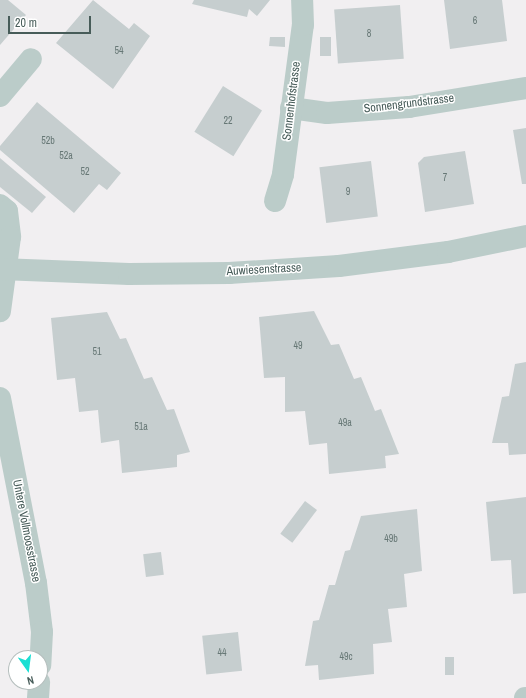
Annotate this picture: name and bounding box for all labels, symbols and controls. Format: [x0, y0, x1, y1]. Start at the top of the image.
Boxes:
scale bar [10, 8, 93, 34]
text: 20 m [15, 15, 37, 31]
house number: 6 [473, 15, 477, 27]
house number: 8 [367, 28, 371, 40]
house number: 54 [114, 45, 124, 57]
street label: Sonnenhofstrasse [280, 61, 304, 141]
street label: Sonnengrundstrasse [363, 91, 455, 117]
house number: 22 [223, 115, 233, 127]
house number: 52b [41, 135, 55, 147]
house number: 52a [59, 150, 73, 162]
house number: 52 [80, 166, 90, 178]
house number: 7 [443, 172, 447, 184]
house number: 9 [346, 186, 350, 198]
street label: Auwiesenstrasse [226, 261, 302, 279]
house number: 49 [293, 340, 303, 352]
house number: 51 [92, 346, 102, 358]
house number: 49a [338, 417, 352, 429]
house number: 51a [134, 421, 148, 433]
street label: Untere Vollmoosstrasse [9, 479, 43, 583]
house number: 49b [384, 533, 398, 545]
house number: 44 [217, 647, 227, 659]
north arrow [8, 650, 48, 690]
house number: 49c [339, 651, 353, 663]
text: N [26, 673, 36, 688]

